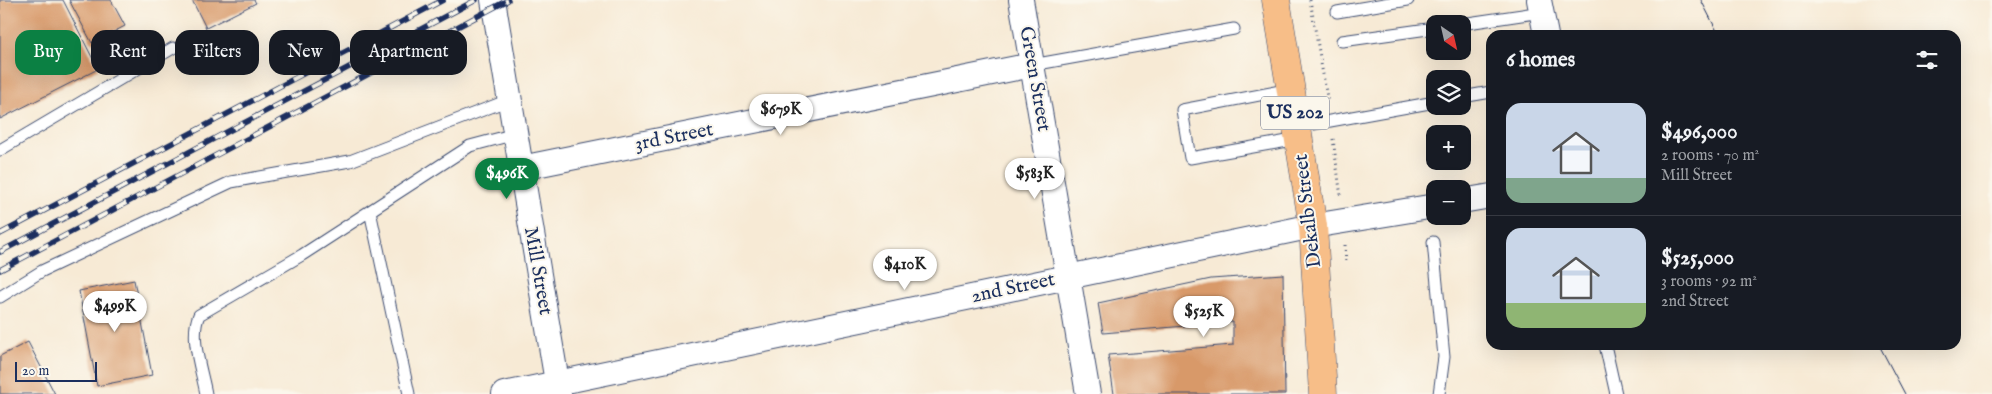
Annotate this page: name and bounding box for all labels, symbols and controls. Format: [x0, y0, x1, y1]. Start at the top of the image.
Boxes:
north arrow [1426, 15, 1471, 60]
map controls [1426, 15, 1471, 225]
street label: Green Street [1013, 24, 1057, 134]
chip: Buy [15, 30, 81, 75]
chip: Rent [91, 30, 165, 75]
chip: Filters [175, 30, 259, 75]
chip: New [269, 30, 340, 75]
chip: Apartment [350, 30, 467, 75]
icon: filters [1913, 46, 1941, 74]
text: 6 homes [1506, 47, 1575, 74]
button: layers [1426, 70, 1471, 115]
pin: $679K [746, 94, 816, 136]
road number: US 202 [1261, 96, 1329, 130]
text: $679K [760, 100, 802, 120]
street label: 3rd Street [633, 117, 716, 157]
text: $496,000 [1661, 119, 1737, 146]
icon: home [1546, 123, 1606, 183]
button: + [1426, 125, 1471, 170]
text: 2 rooms · 70 m² [1661, 146, 1759, 166]
street label: Dekalb Street [1289, 152, 1327, 270]
pin: $496K [472, 158, 542, 200]
pin: $583K [1000, 158, 1070, 200]
text: $496K [486, 164, 528, 184]
text: $583K [1016, 164, 1054, 184]
text: Mill Street [1661, 166, 1732, 186]
button: − [1426, 180, 1471, 225]
street label: Mill Street [518, 225, 558, 317]
text: $525,000 [1661, 245, 1734, 272]
pin: $410K [870, 248, 940, 291]
icon: home [1546, 248, 1606, 308]
text: $410K [884, 255, 926, 275]
street label: 2nd Street [969, 267, 1057, 309]
text: 3 rooms · 92 m² [1661, 272, 1757, 292]
pin: $499K [80, 290, 150, 333]
text: 2nd Street [1661, 292, 1729, 312]
pin: $525K [1169, 296, 1239, 338]
text: $499K [94, 297, 136, 317]
text: $525K [1184, 302, 1224, 322]
scale bar [15, 359, 98, 382]
text: 20 m [22, 362, 49, 380]

